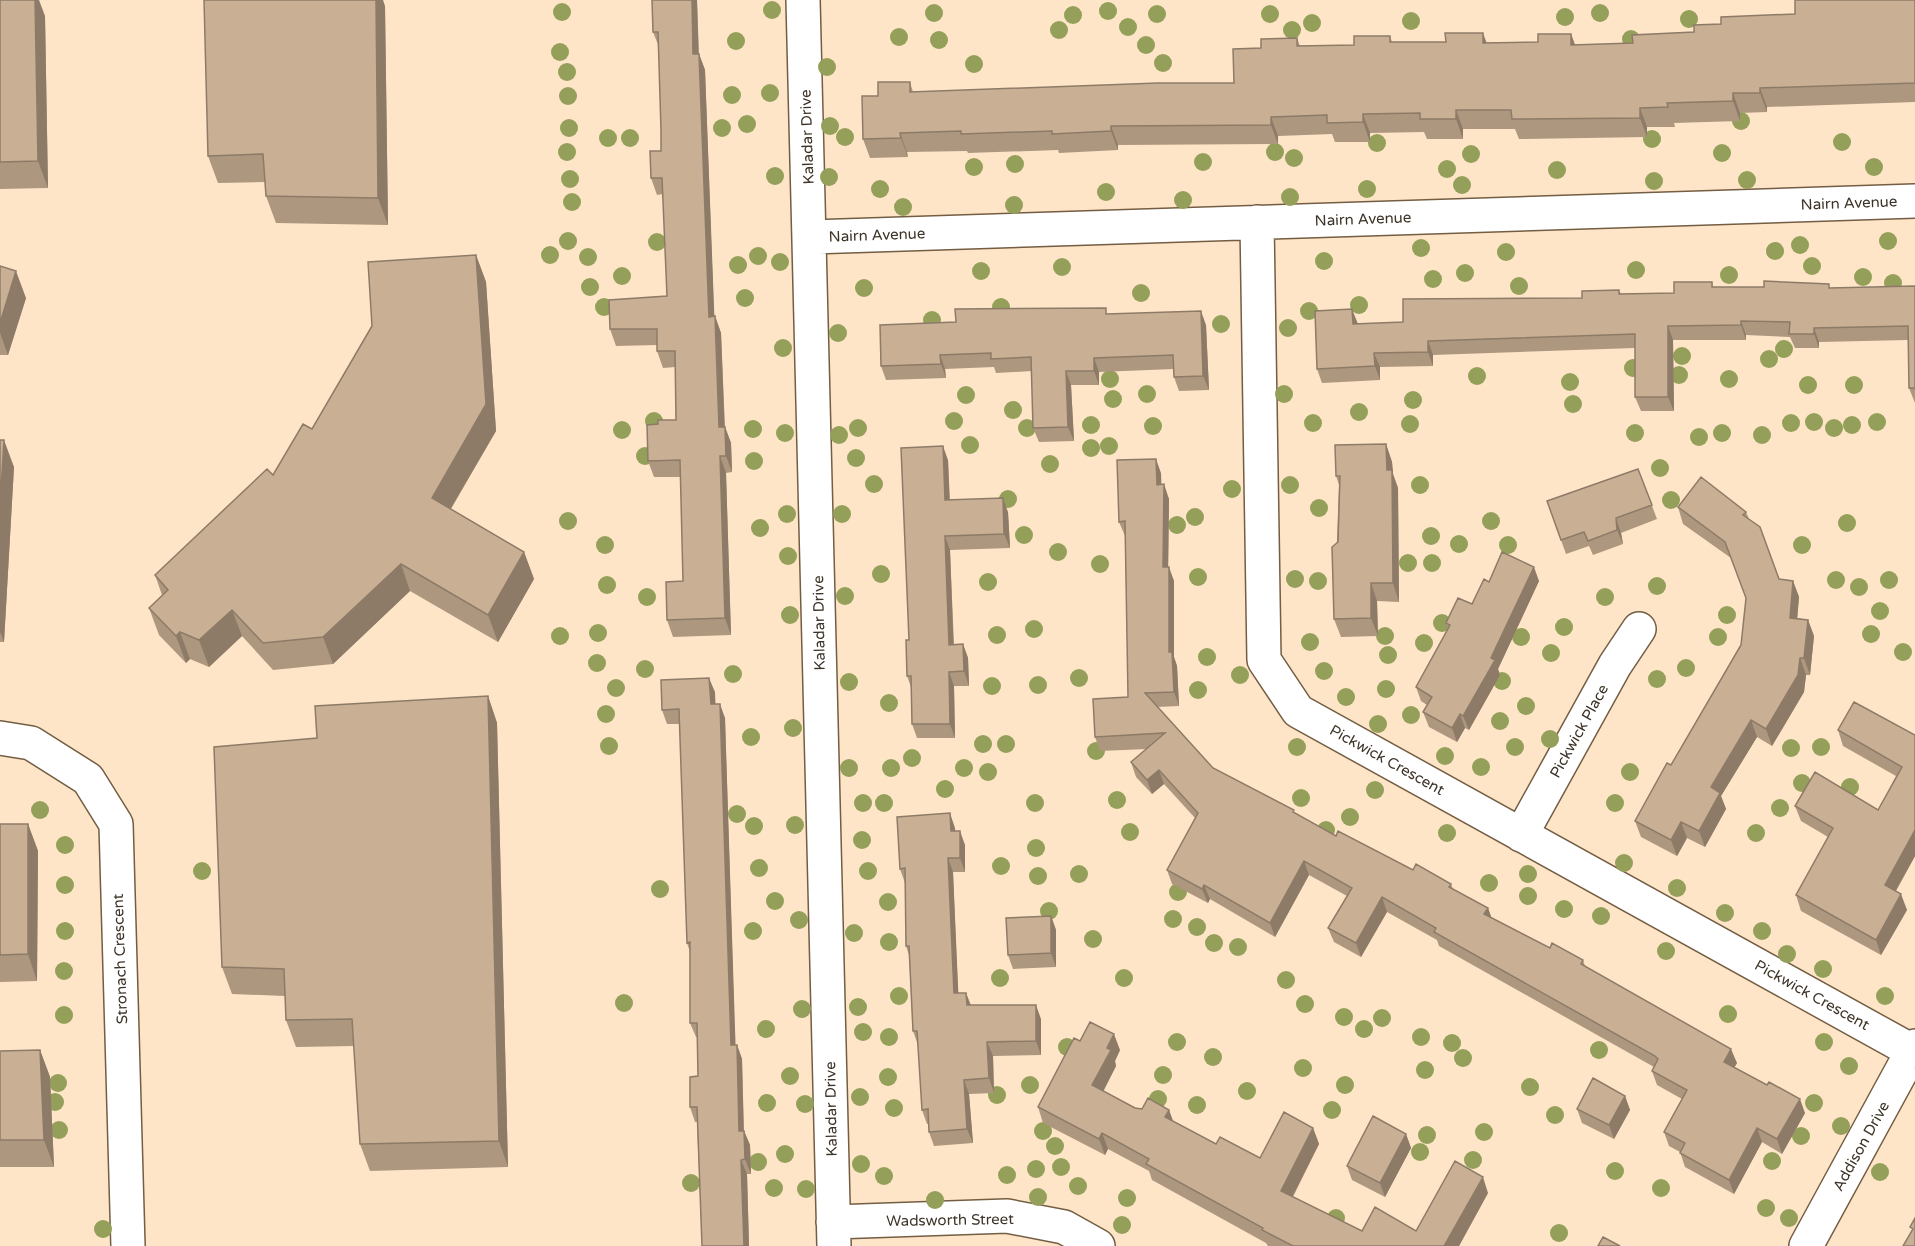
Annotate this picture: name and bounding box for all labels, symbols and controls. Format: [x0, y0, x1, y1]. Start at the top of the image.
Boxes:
street label: Kaladar Drive [796, 89, 818, 185]
street label: Nairn Avenue [1800, 192, 1898, 214]
street label: Nairn Avenue [1314, 208, 1412, 230]
street label: Nairn Avenue [828, 224, 926, 246]
street label: Kaladar Drive [809, 575, 829, 671]
street label: Pickwick Place [1546, 681, 1612, 781]
street label: Pickwick Crescent [1327, 721, 1448, 799]
street label: Stronach Crescent [109, 893, 131, 1025]
street label: Pickwick Crescent [1752, 956, 1873, 1034]
street label: Kaladar Drive [821, 1061, 841, 1157]
street label: Addison Drive [1829, 1098, 1893, 1194]
street label: Wadsworth Street [886, 1210, 1014, 1230]

